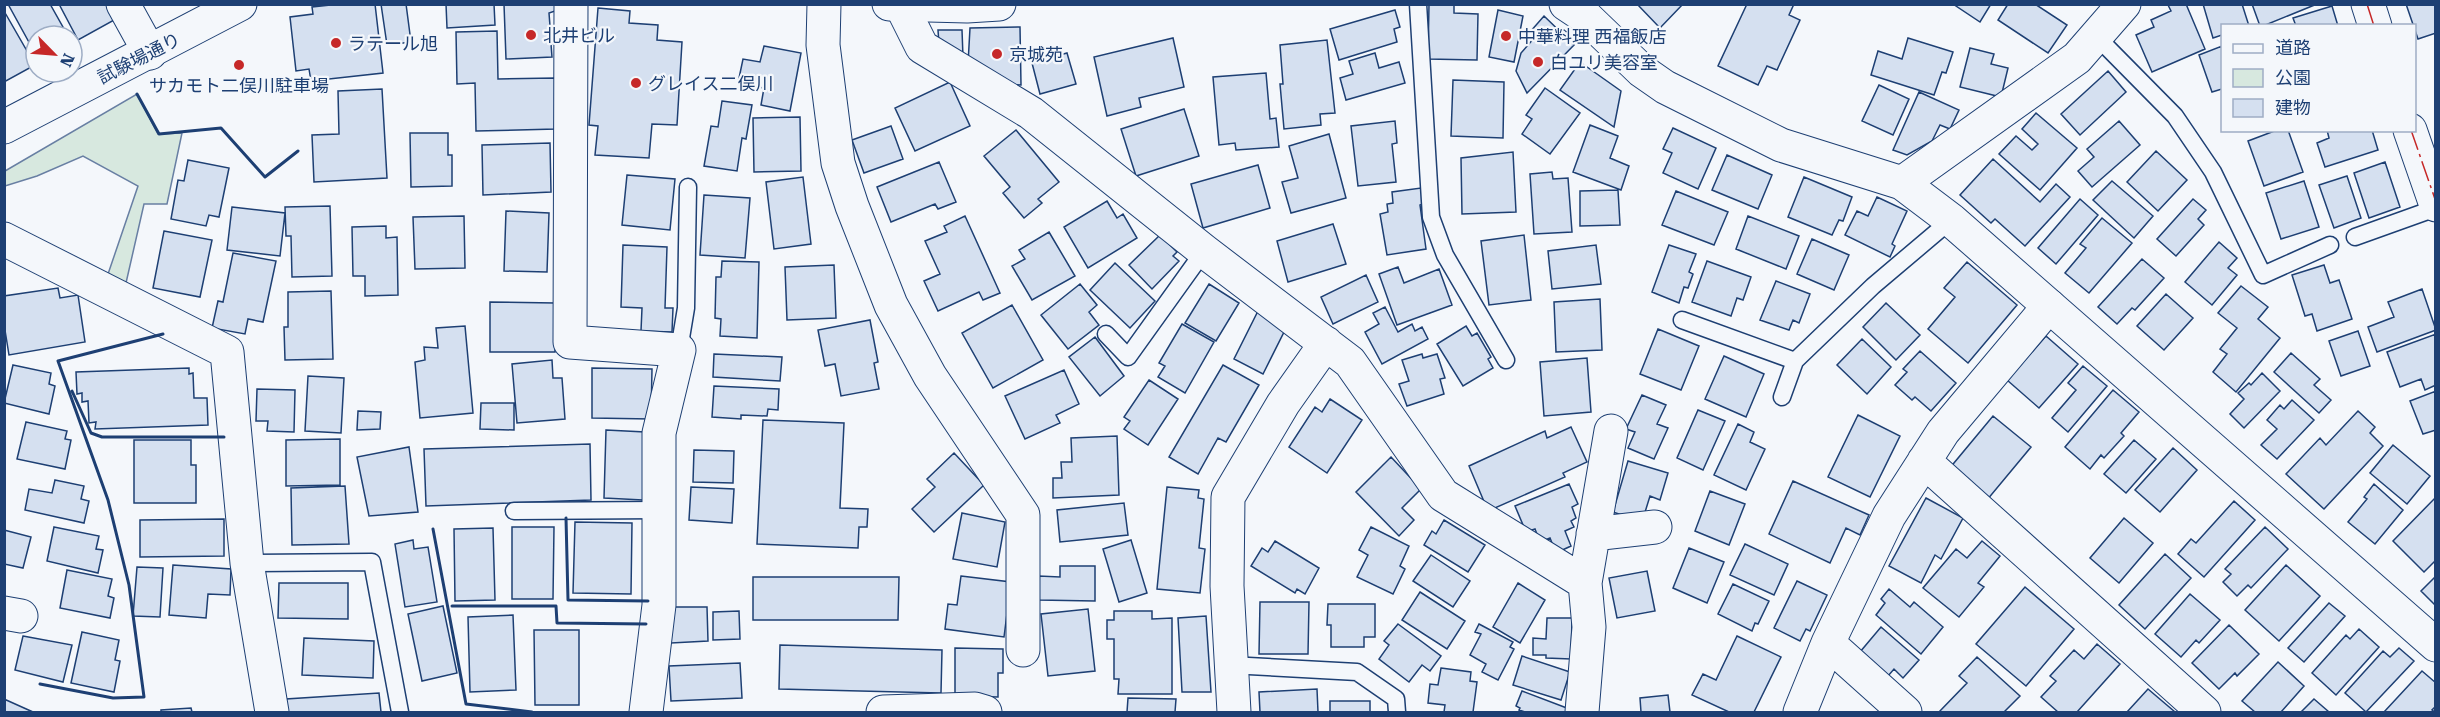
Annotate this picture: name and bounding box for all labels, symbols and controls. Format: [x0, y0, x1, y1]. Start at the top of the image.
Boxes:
north arrow [24, 24, 84, 84]
legend [2221, 24, 2416, 132]
place label: 北井ビル [543, 25, 615, 46]
place label: 中華料理 西福飯店 [1518, 26, 1667, 47]
street label: 試験場通り [94, 28, 184, 88]
marker: 北井ビル [524, 28, 538, 42]
marker: 中華料理 西福飯店 [1499, 29, 1513, 43]
place label: ラテール旭 [348, 33, 438, 54]
marker: ラテール旭 [329, 36, 343, 50]
text: 道路 [2275, 37, 2311, 58]
place label: 京城苑 [1009, 44, 1063, 65]
marker: 京城苑 [990, 47, 1004, 61]
text: N [56, 51, 78, 70]
place label: 白ユリ美容室 [1550, 52, 1658, 73]
marker: 白ユリ美容室 [1531, 55, 1545, 69]
marker: サカモト二俣川駐車場 [232, 58, 246, 72]
text: 公園 [2275, 67, 2311, 88]
place label: グレイス二俣川 [648, 73, 773, 94]
place label: サカモト二俣川駐車場 [149, 75, 329, 96]
marker: グレイス二俣川 [629, 76, 643, 90]
text: 建物 [2275, 97, 2311, 118]

